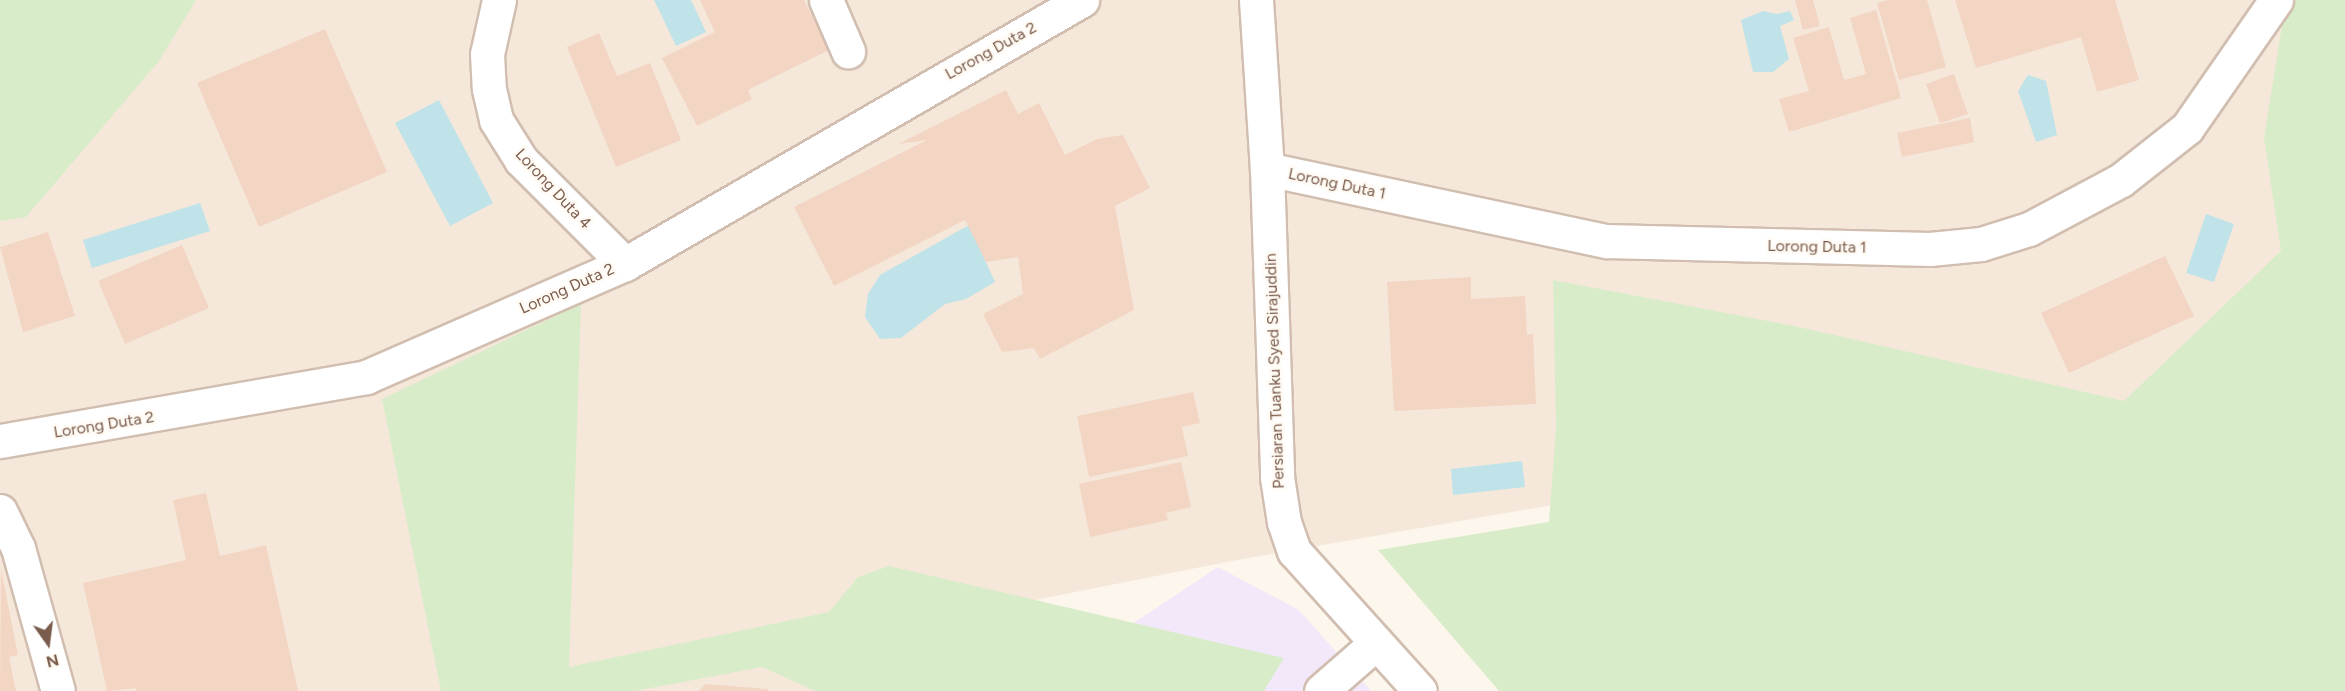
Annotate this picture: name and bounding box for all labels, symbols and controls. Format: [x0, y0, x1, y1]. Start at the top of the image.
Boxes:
street label: Lorong Duta 2 [942, 18, 1040, 84]
street label: Lorong Duta 4 [511, 145, 595, 233]
street label: Lorong Duta 1 [1286, 164, 1388, 204]
street label: Lorong Duta 1 [1767, 237, 1867, 257]
street label: Persiaran Tuanku Syed Sirajuddin [1261, 253, 1289, 489]
street label: Lorong Duta 2 [517, 260, 617, 318]
street label: Lorong Duta 2 [52, 408, 156, 442]
north arrow [18, 613, 78, 673]
text: N [44, 650, 61, 672]

